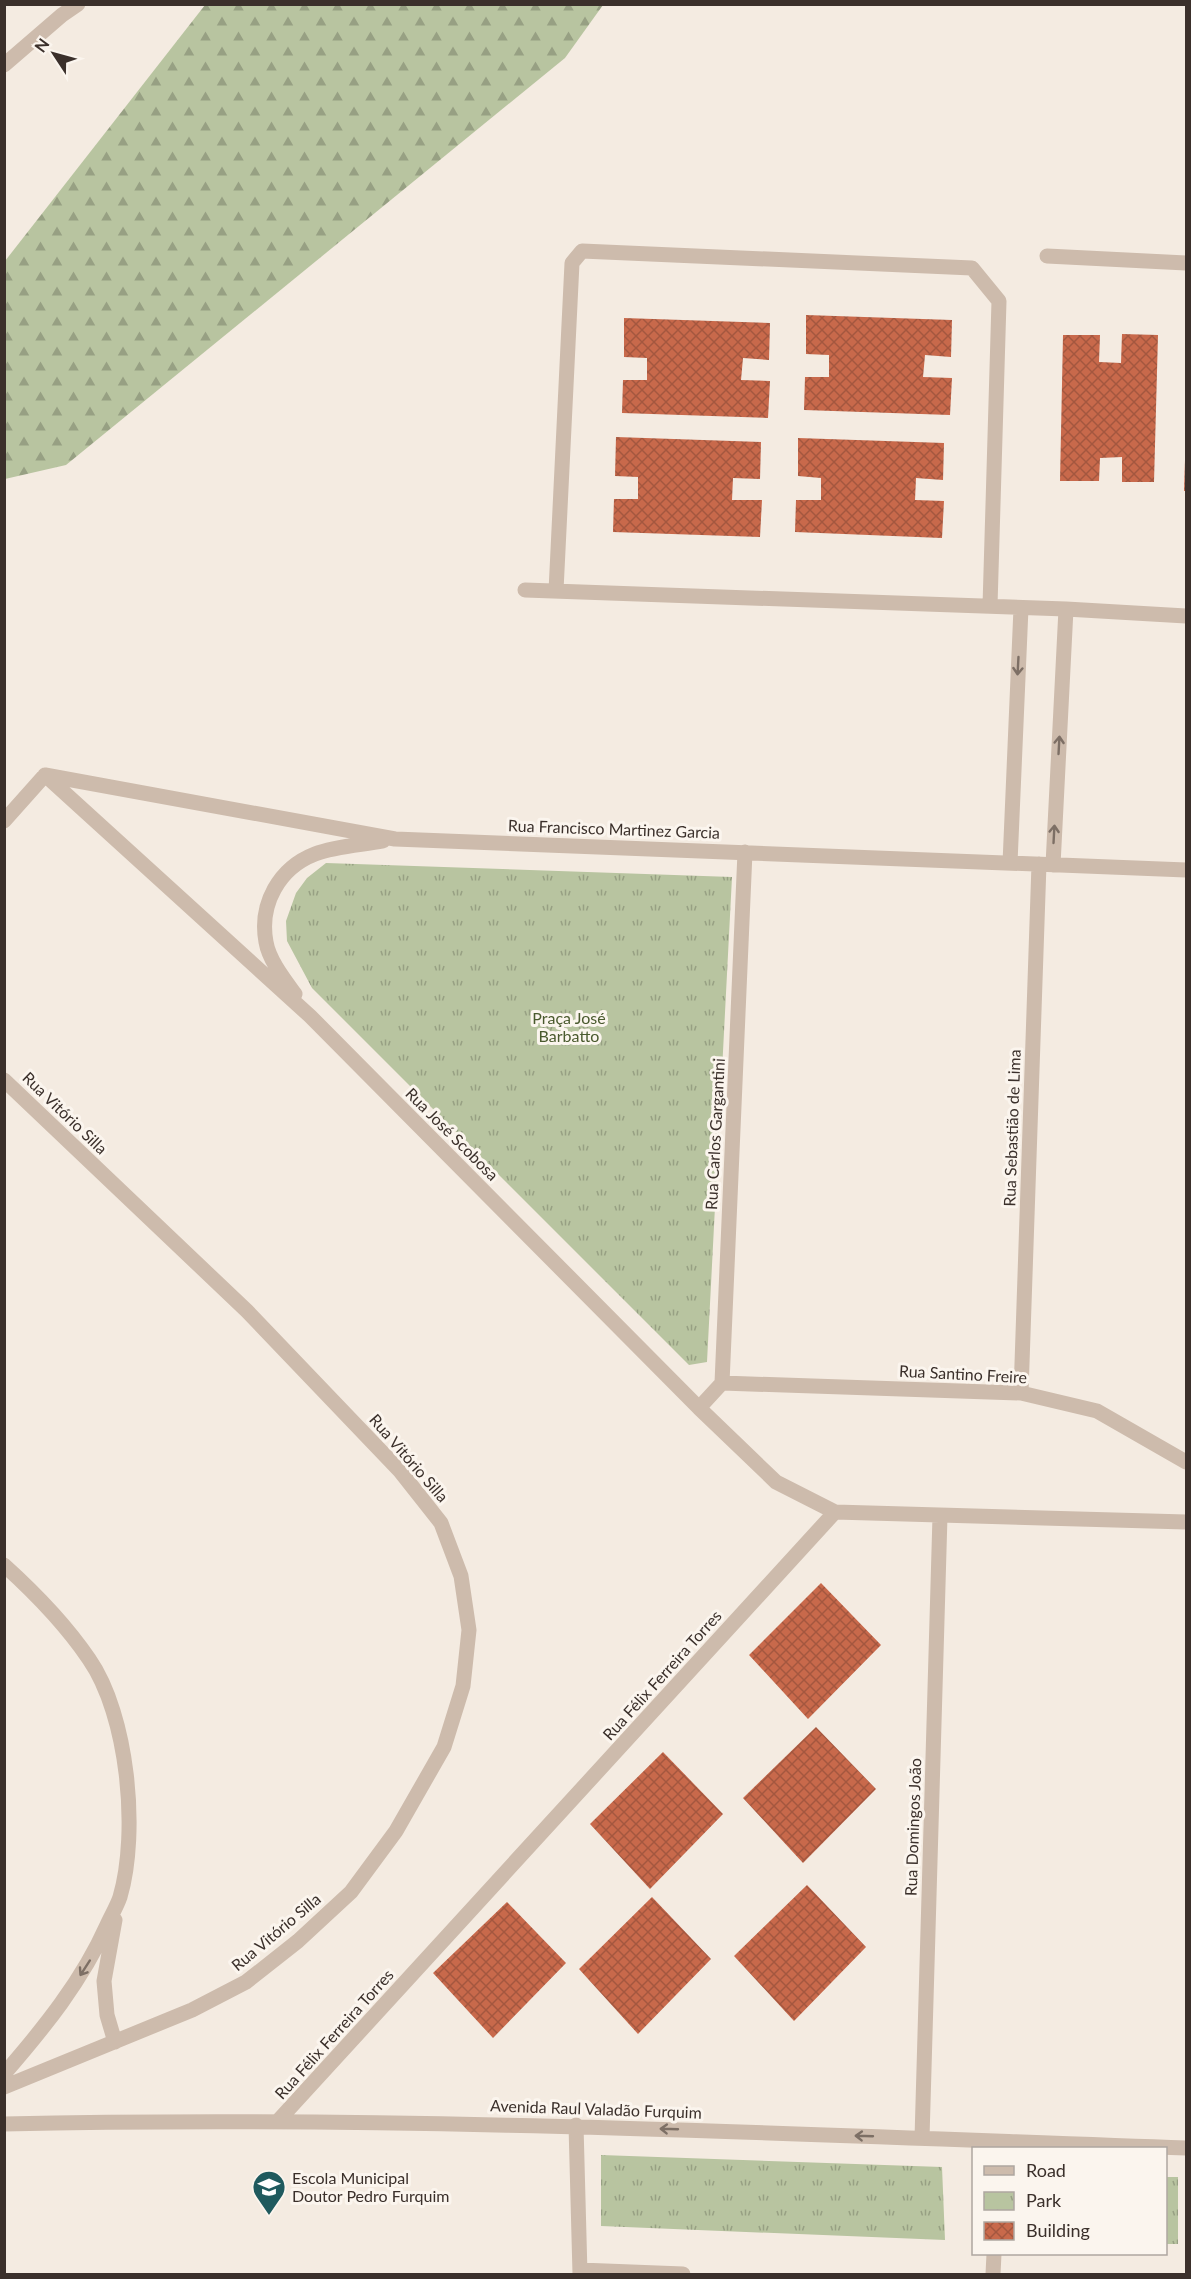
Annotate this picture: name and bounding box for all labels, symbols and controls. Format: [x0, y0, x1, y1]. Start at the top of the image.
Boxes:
north arrow [24, 24, 84, 84]
text: N [30, 34, 53, 55]
one-way arrow [1013, 656, 1024, 676]
one-way arrow [1054, 735, 1065, 755]
street label: Rua Francisco Martinez Garcia [508, 815, 720, 842]
one-way arrow [1049, 824, 1060, 844]
park label: Praça José Barbatto [532, 1008, 606, 1045]
street label: Rua Sebastião de Lima [999, 1049, 1024, 1207]
street label: Rua Carlos Gargantini [701, 1058, 728, 1210]
street label: Rua Vitório Silla [19, 1067, 112, 1158]
street label: Rua José Scobosa [402, 1083, 503, 1184]
street label: Rua Santino Freire [899, 1361, 1027, 1386]
street label: Rua Vitório Silla [366, 1410, 453, 1506]
street label: Rua Félix Ferreira Torres [598, 1606, 725, 1743]
street label: Rua Domingos João [901, 1758, 924, 1896]
street label: Rua Vitório Silla [227, 1889, 324, 1974]
one-way arrow [79, 1959, 91, 1976]
street label: Rua Félix Ferreira Torres [270, 1965, 397, 2102]
street label: Avenida Raul Valadão Furquim [490, 2095, 702, 2122]
one-way arrow [660, 2123, 680, 2135]
one-way arrow [855, 2131, 875, 2142]
legend [972, 2147, 1167, 2255]
text: Road [1026, 2159, 1066, 2181]
place label: Escola Municipal Doutor Pedro Furquim [292, 2168, 449, 2205]
school or university icon: Escola Municipal Doutor Pedro Furquim [251, 2169, 287, 2216]
text: Park [1026, 2189, 1062, 2211]
text: Building [1026, 2219, 1090, 2241]

